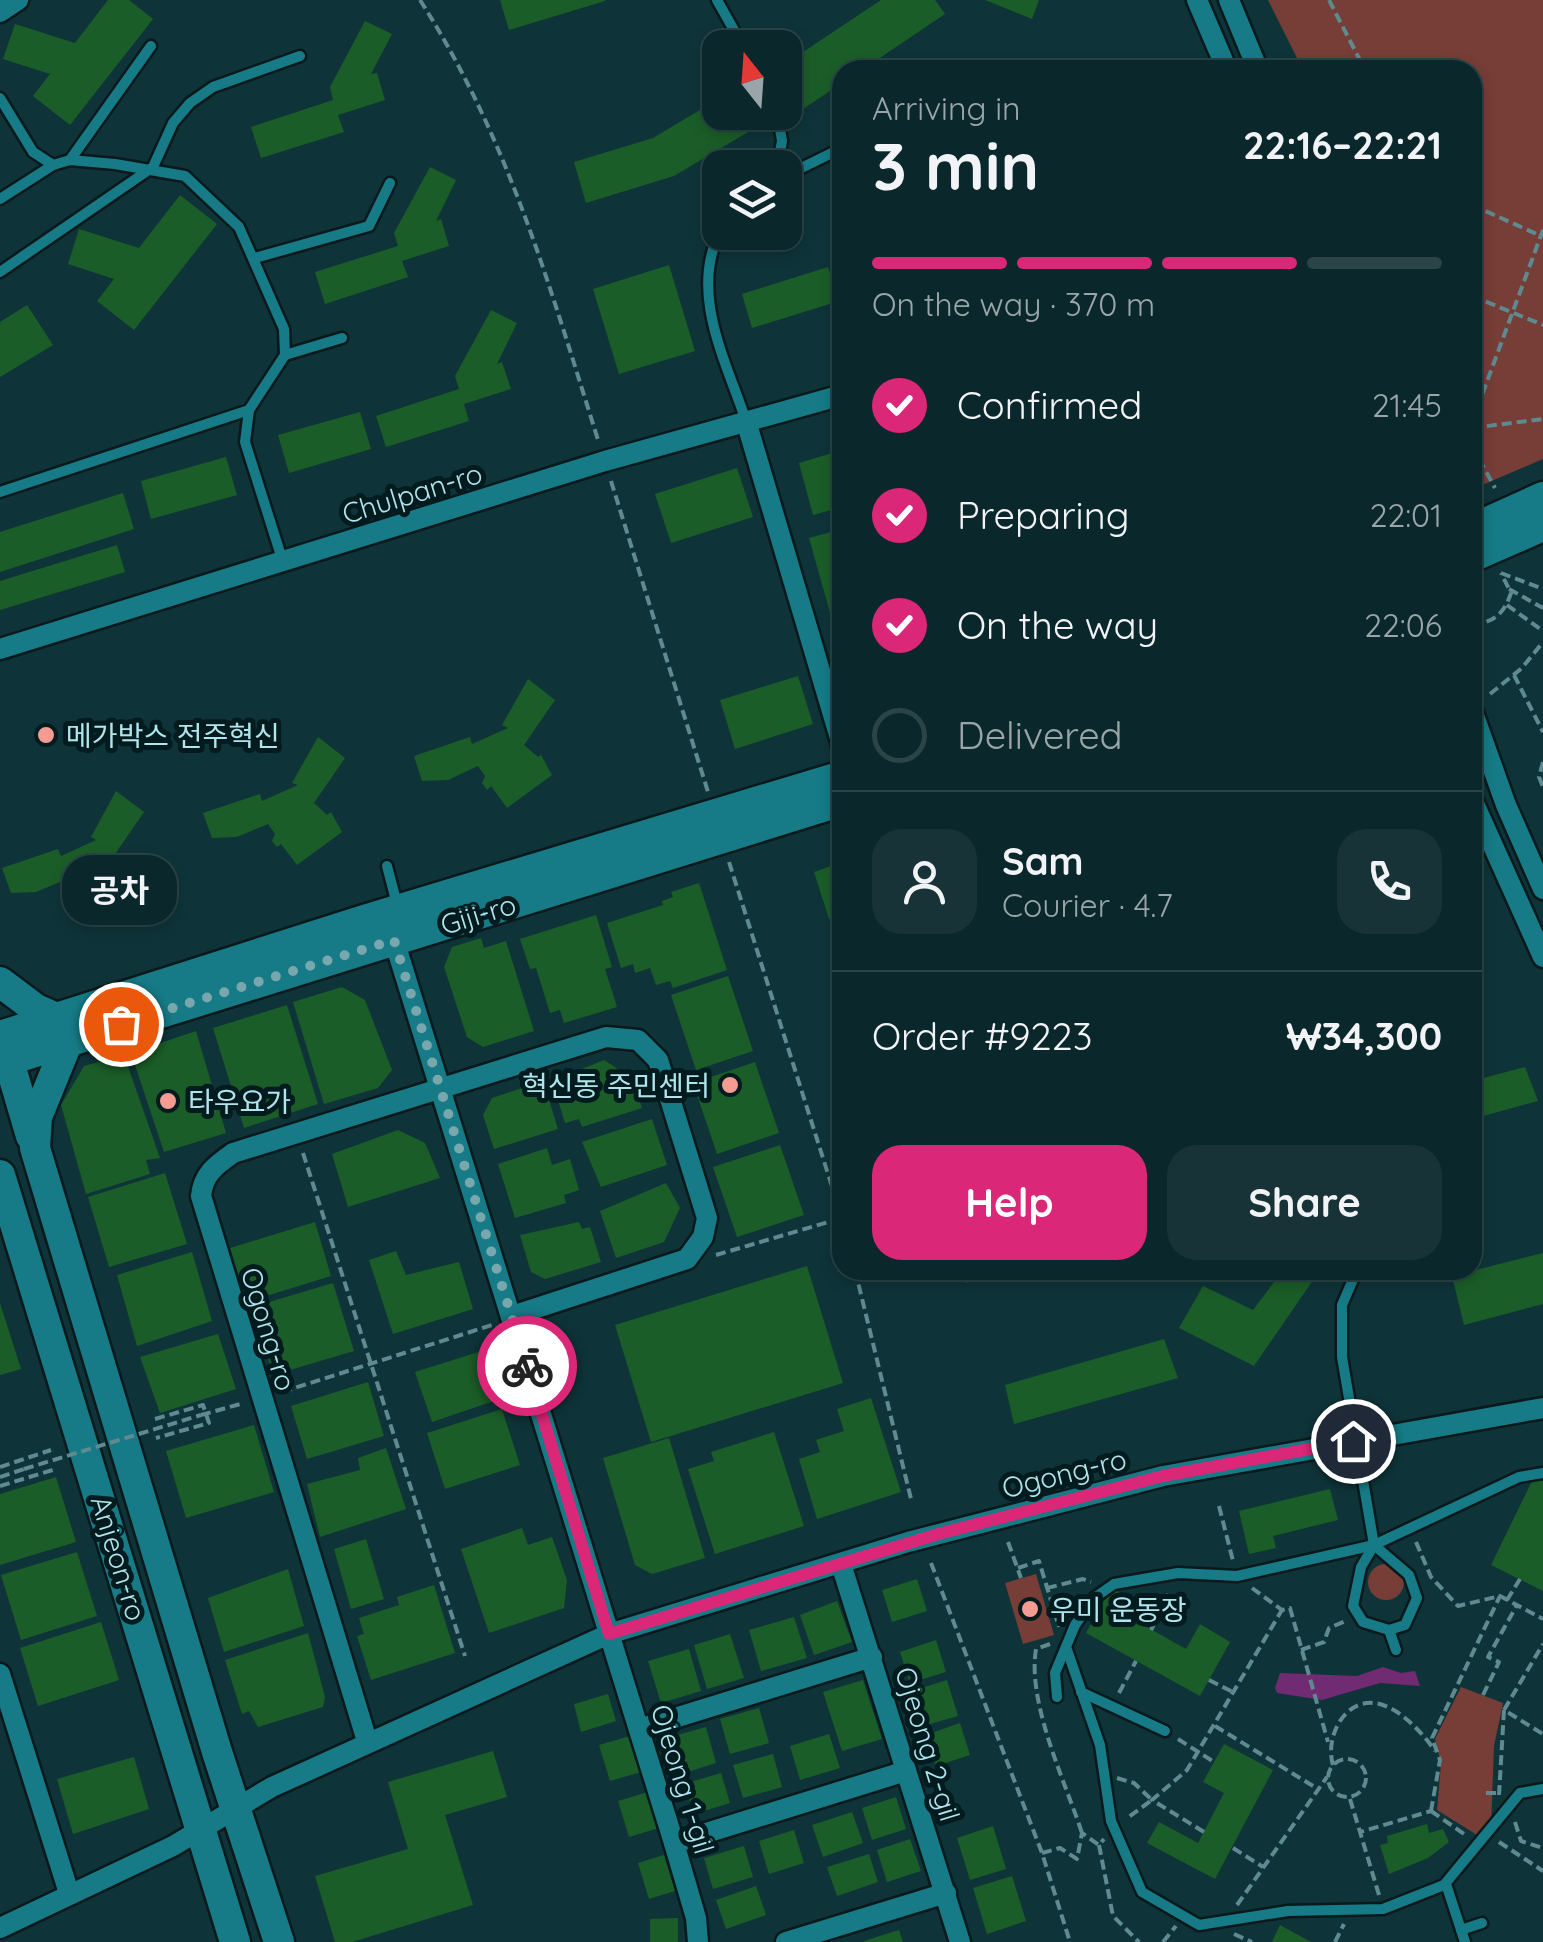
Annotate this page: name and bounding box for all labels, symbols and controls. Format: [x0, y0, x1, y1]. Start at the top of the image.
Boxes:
north arrow [702, 30, 802, 130]
map controls [702, 30, 802, 250]
text: Arriving in [872, 88, 1021, 128]
text: 22:16–22:21 [1243, 121, 1442, 169]
text: 3 min [872, 125, 1039, 206]
button: layers [702, 150, 802, 250]
text: On the way · 370 m [872, 284, 1155, 324]
icon: check [872, 378, 927, 433]
text: Confirmed [957, 381, 1142, 429]
text: 21:45 [1372, 385, 1442, 425]
street label: Chulpan-ro [338, 455, 486, 531]
icon: check [872, 488, 927, 543]
text: Preparing [957, 491, 1129, 539]
text: 22:01 [1370, 495, 1442, 535]
icon: check [872, 598, 927, 653]
text: On the way [957, 601, 1158, 649]
text: 22:06 [1364, 605, 1442, 645]
text: Delivered [957, 711, 1123, 759]
place label: 메가박스 전주혁신 [66, 718, 280, 753]
marker: 메가박스 전주혁신 [35, 724, 57, 746]
button: person [872, 829, 977, 934]
button: phone [1337, 829, 1442, 934]
text: Sam [1002, 837, 1084, 885]
callout: 공차 [64, 854, 178, 924]
text: 공차 [90, 870, 149, 910]
text: Courier · 4.7 [1002, 885, 1173, 925]
street label: Giji-ro [436, 886, 520, 942]
pin [79, 982, 164, 1067]
icon: bag [94, 997, 149, 1052]
text: Order #9223 [872, 1012, 1092, 1060]
text: ₩34,300 [1286, 1012, 1442, 1060]
place label: 혁신동 주민센터 [522, 1068, 710, 1103]
marker: 혁신동 주민센터 [719, 1074, 741, 1096]
place label: 타우요가 [188, 1084, 291, 1119]
marker: 타우요가 [157, 1090, 179, 1112]
button: Help [872, 1145, 1147, 1260]
button: Share [1167, 1145, 1442, 1260]
street label: Ogong-ro [234, 1263, 304, 1395]
courier [477, 1316, 577, 1416]
icon: bike [500, 1339, 555, 1394]
pin [1311, 1399, 1396, 1484]
icon: home [1326, 1414, 1381, 1469]
street label: Ogong-ro [998, 1441, 1130, 1505]
street label: Anjeon-ro [83, 1491, 155, 1625]
place label: 우미 운동장 [1050, 1592, 1186, 1627]
marker: 우미 운동장 [1019, 1598, 1041, 1620]
street label: Ojeong 2-gil [888, 1663, 968, 1825]
street label: Ojeong 1-gil [644, 1700, 722, 1858]

